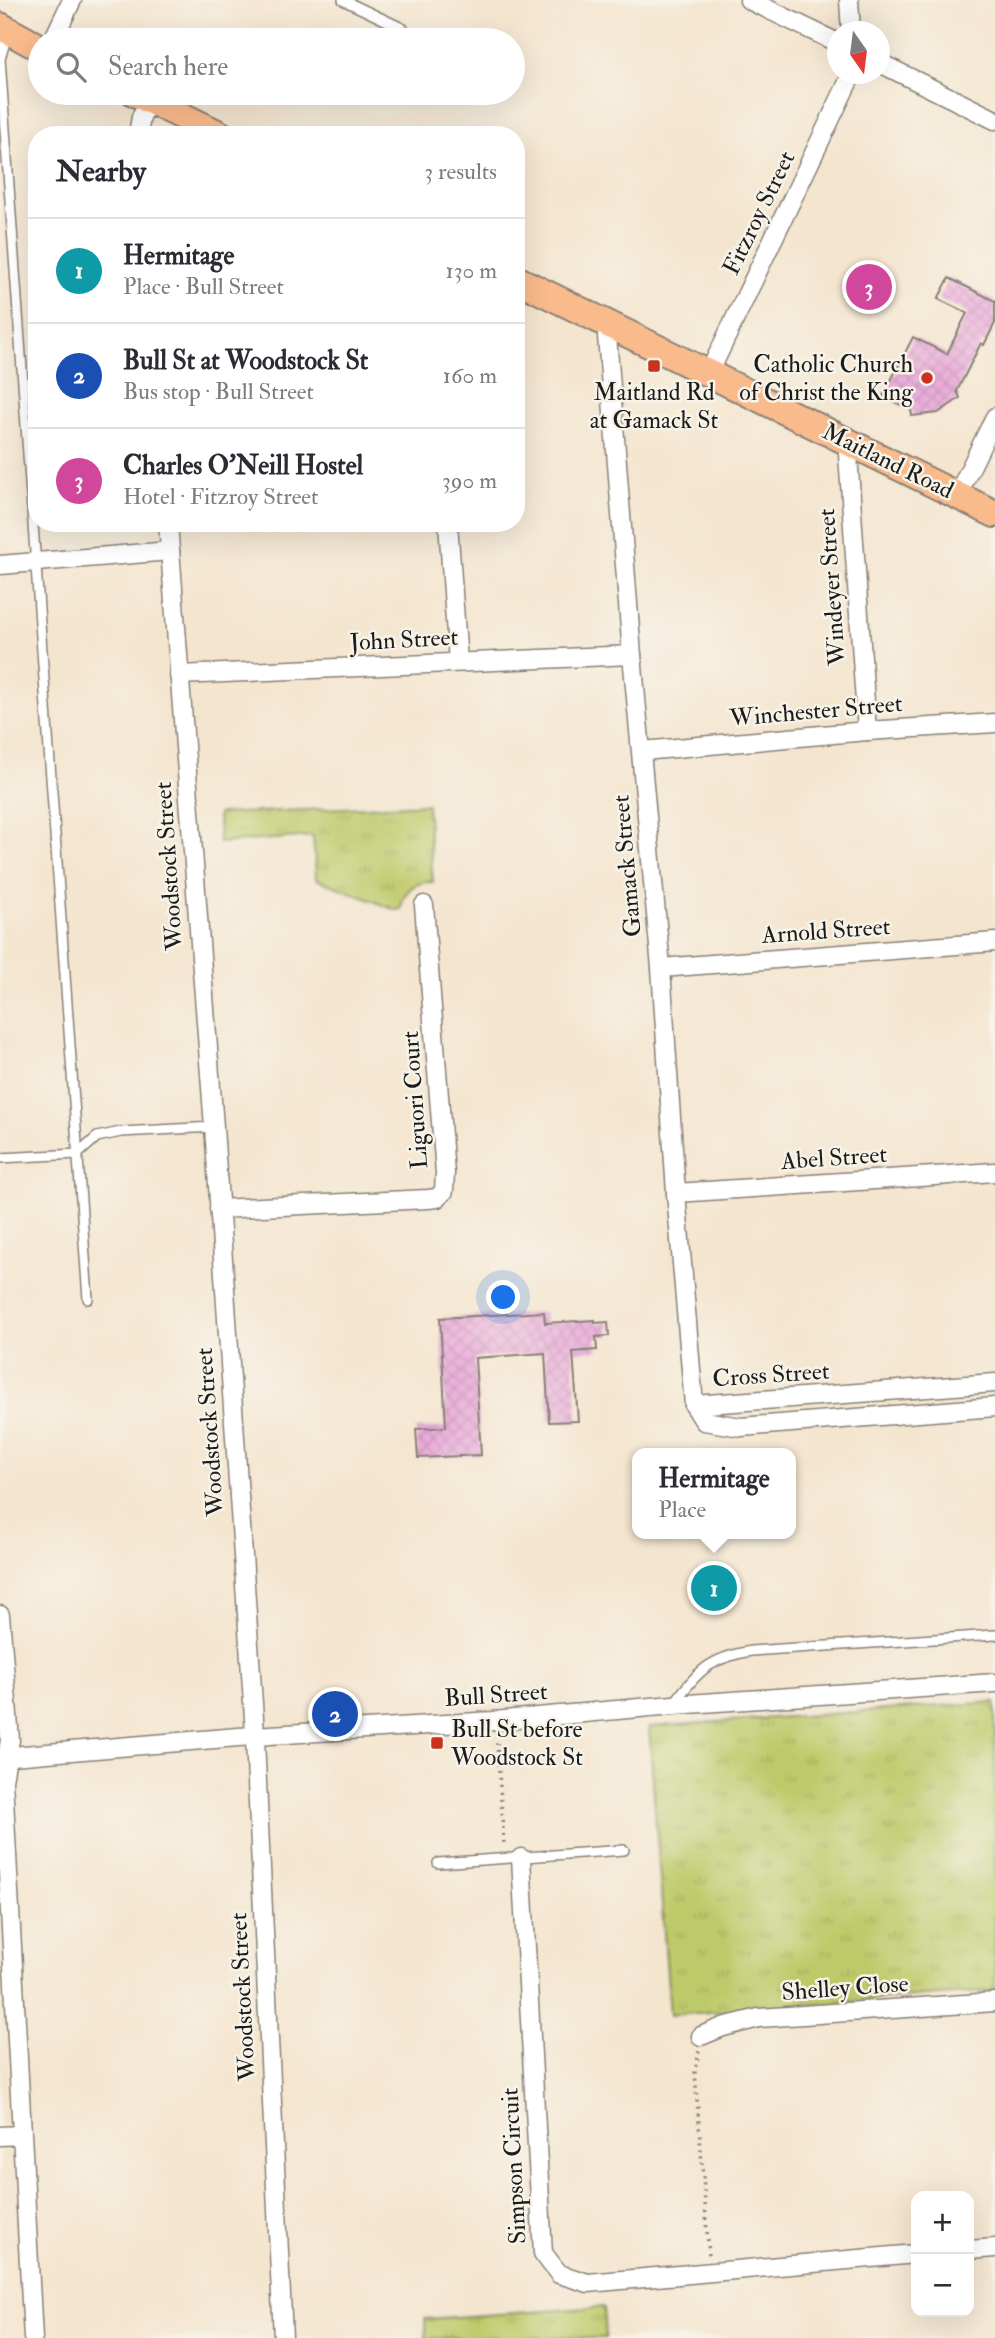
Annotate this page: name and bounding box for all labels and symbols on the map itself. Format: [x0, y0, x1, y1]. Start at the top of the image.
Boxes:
north arrow [827, 21, 890, 84]
street label: Fitzroy Street [716, 146, 802, 280]
pin: 3 [846, 261, 892, 313]
place label: Catholic Church of Christ the King [739, 349, 914, 408]
marker: Maitland Rd at Gamack St [646, 358, 662, 374]
marker: Catholic Church of Christ the King [919, 370, 935, 386]
place label: Maitland Rd at Gamack St [590, 377, 719, 436]
street label: Maitland Road [817, 416, 959, 506]
street label: Windeyer Street [811, 507, 853, 667]
street label: John Street [348, 622, 459, 658]
street label: Winchester Street [727, 688, 904, 734]
street label: Woodstock Street [148, 781, 190, 952]
street label: Gamack Street [605, 793, 649, 938]
street label: Arnold Street [760, 911, 891, 951]
street label: Liguori Court [395, 1030, 435, 1170]
street label: Abel Street [779, 1139, 888, 1177]
your location [486, 1280, 520, 1314]
street label: Woodstock Street [189, 1347, 231, 1518]
street label: Cross Street [712, 1355, 831, 1395]
pin: 1 [691, 1562, 737, 1614]
street label: Bull Street [443, 1676, 549, 1714]
pin: 2 [312, 1688, 358, 1740]
place label: Bull St before Woodstock St [450, 1714, 583, 1773]
marker: Bull St before Woodstock St [429, 1735, 445, 1751]
street label: Woodstock Street [223, 1912, 263, 2083]
street label: Shelley Close [780, 1968, 910, 2008]
street label: Simpson Circuit [494, 2087, 534, 2245]

